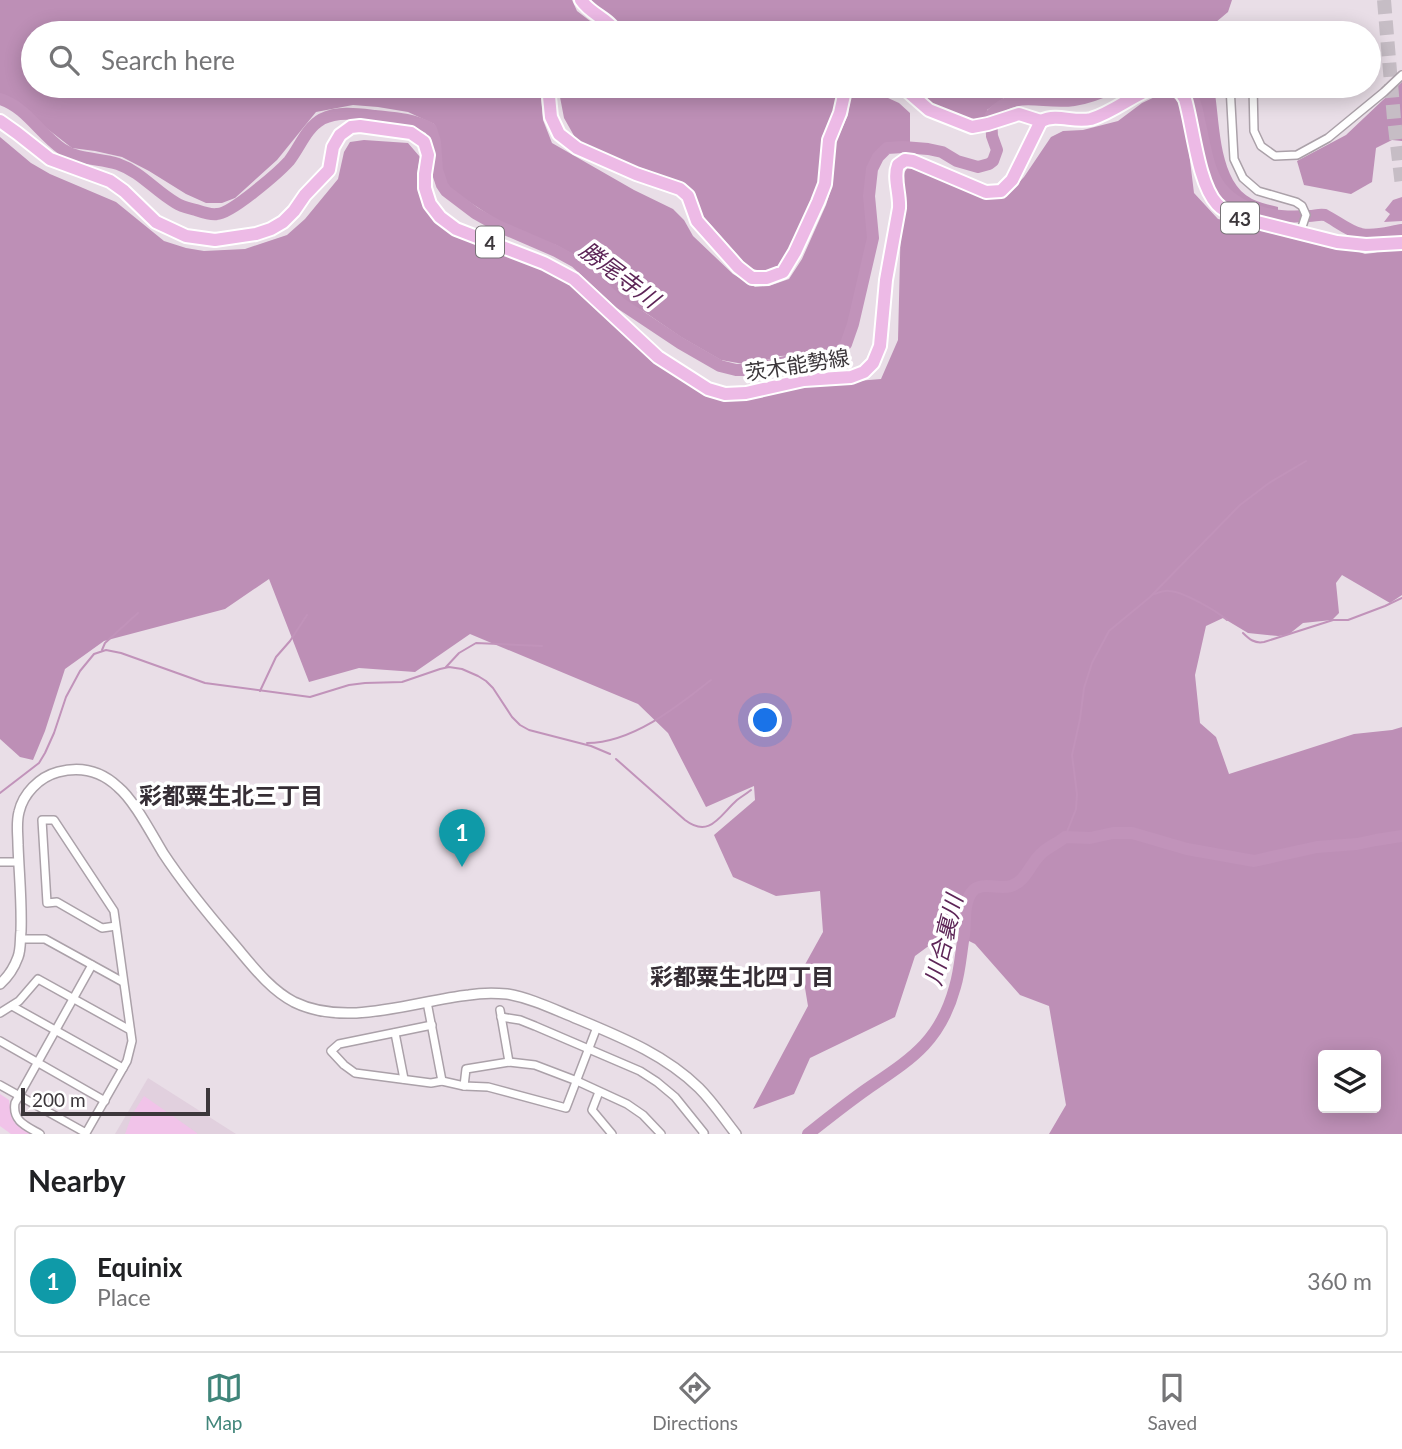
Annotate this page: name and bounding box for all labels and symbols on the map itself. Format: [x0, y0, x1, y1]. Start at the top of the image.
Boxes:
road number: 43 [1221, 202, 1259, 233]
road number: 4 [476, 226, 504, 258]
water label: 勝尾寺川 [575, 235, 668, 315]
street label: 茨木能勢線 [743, 343, 851, 385]
your location [748, 703, 782, 737]
district label: 彩都粟生北三丁目 [139, 781, 323, 809]
pin: 1 [439, 809, 485, 867]
water label: 川合裏川 [918, 889, 968, 988]
district label: 彩都粟生北四丁目 [650, 962, 834, 990]
scale bar [21, 1085, 210, 1117]

